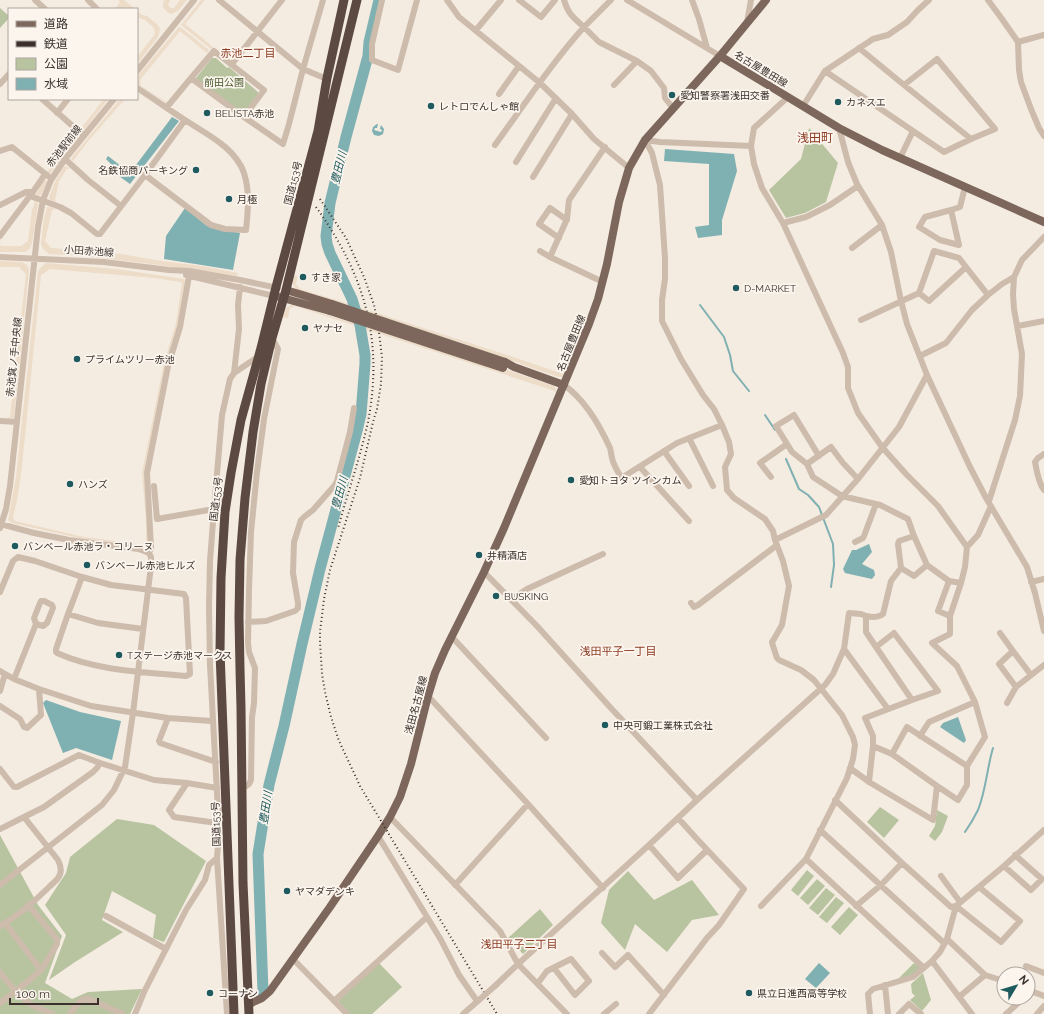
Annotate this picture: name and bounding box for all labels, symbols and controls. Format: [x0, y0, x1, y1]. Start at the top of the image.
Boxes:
legend [8, 8, 138, 100]
text: 道路 [44, 17, 68, 31]
text: 鉄道 [44, 37, 68, 51]
district label: 赤池二丁目 [221, 47, 276, 60]
street label: 名古屋豊田線 [732, 49, 790, 89]
text: 公園 [44, 57, 68, 71]
text: 水域 [44, 77, 68, 91]
park label: 前田公園 [204, 77, 244, 88]
marker: 愛知警察署浅田交番 [667, 90, 677, 100]
place label: 愛知警察署浅田交番 [680, 90, 770, 101]
marker: カネスエ [833, 97, 843, 107]
place label: カネスエ [846, 97, 886, 108]
marker: レトロでんしゃ館 [426, 101, 436, 111]
place label: レトロでんしゃ館 [439, 101, 519, 112]
marker: BELISTA赤池 [202, 108, 212, 118]
place label: BELISTA赤池 [215, 108, 274, 119]
street label: 赤池駅前線 [44, 123, 84, 169]
district label: 浅田町 [797, 131, 833, 145]
water label: 豊田川 [329, 149, 350, 186]
street label: 国道153号 [282, 160, 304, 206]
place label: 名鉄協商パーキング [98, 165, 188, 176]
marker: 名鉄協商パーキング [191, 165, 201, 175]
marker: 月極 [224, 194, 234, 204]
place label: 月極 [237, 194, 257, 205]
street label: 小田赤池線 [64, 244, 114, 258]
marker: すき家 [298, 272, 308, 282]
place label: すき家 [311, 272, 341, 283]
marker: D-MARKET [731, 283, 741, 293]
place label: D-MARKET [744, 283, 796, 294]
street label: 名古屋豊田線 [555, 313, 587, 373]
street label: 赤池箕ノ手中央線 [4, 317, 24, 397]
marker: ヤナセ [300, 323, 310, 333]
place label: ヤナセ [313, 323, 343, 334]
marker: プライムツリー赤池 [72, 354, 82, 364]
place label: プライムツリー赤池 [85, 354, 175, 365]
water label: 豊田川 [329, 474, 351, 511]
marker: 愛知トヨタ ツインカム [566, 475, 576, 485]
place label: 愛知トヨタ ツインカム [579, 475, 682, 486]
street label: 国道153号 [208, 476, 224, 522]
marker: ハンズ [65, 479, 75, 489]
place label: ハンズ [78, 479, 108, 490]
marker: バンベール赤池ラ・コリーヌ [10, 541, 20, 551]
place label: バンベール赤池ラ・コリーヌ [23, 541, 154, 552]
marker: 井精酒店 [474, 550, 484, 560]
place label: 井精酒店 [487, 550, 527, 561]
marker: バンベール赤池ヒルズ [82, 560, 92, 570]
place label: バンベール赤池ヒルズ [95, 560, 196, 571]
marker: BUSKING [491, 591, 501, 601]
place label: BUSKING [504, 591, 548, 602]
district label: 浅田平子一丁目 [580, 645, 657, 658]
marker: Tステージ赤池マークス [114, 650, 124, 660]
place label: Tステージ赤池マークス [127, 650, 233, 661]
street label: 浅田名古屋線 [403, 675, 429, 735]
marker: 中央可鍛工業株式会社 [600, 720, 610, 730]
place label: 中央可鍛工業株式会社 [613, 720, 713, 731]
water label: 豊田川 [257, 790, 275, 825]
street label: 国道153号 [210, 801, 222, 847]
marker: ヤマダデンキ [282, 886, 292, 896]
place label: ヤマダデンキ [295, 886, 355, 897]
district label: 浅田平子二丁目 [481, 938, 558, 951]
north arrow [996, 966, 1036, 1006]
text: N [1016, 973, 1031, 987]
scale bar [10, 980, 98, 1006]
text: 100 m [16, 987, 50, 1001]
marker: コーナン [205, 988, 215, 998]
place label: コーナン [218, 988, 258, 999]
marker: 県立日進西高等学校 [744, 988, 754, 998]
place label: 県立日進西高等学校 [757, 988, 847, 999]

